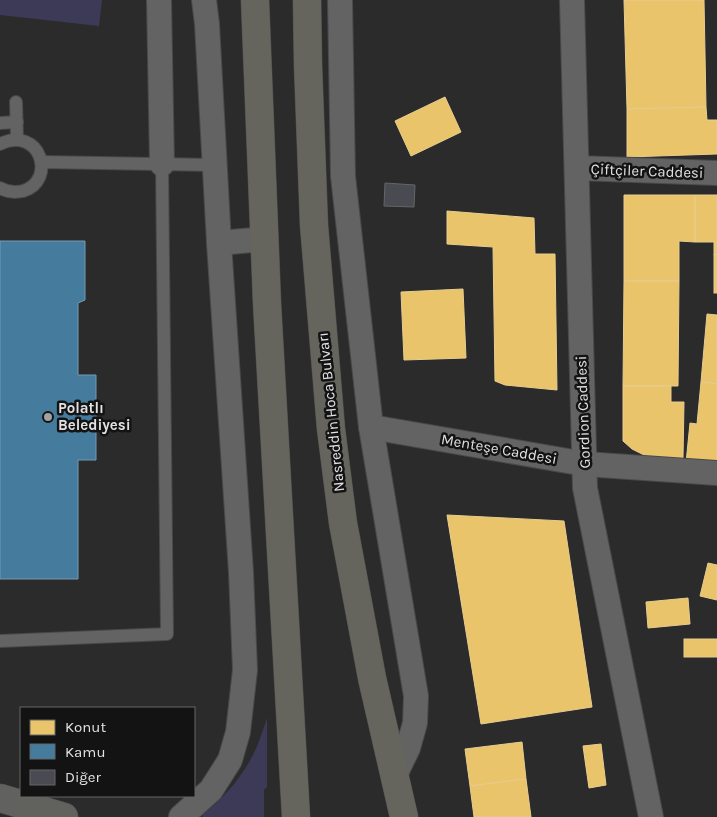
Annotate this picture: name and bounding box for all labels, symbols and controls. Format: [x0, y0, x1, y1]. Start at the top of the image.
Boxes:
street label: Çiftçiler Caddesi [590, 160, 704, 182]
street label: Nasreddin Hoca Bulvarı [314, 331, 348, 493]
street label: Gordion Caddesi [572, 355, 594, 469]
place label: Polatlı Belediyesi [58, 399, 131, 434]
marker: Polatlı Belediyesi [42, 411, 54, 423]
street label: Menteşe Caddesi [440, 430, 558, 468]
legend [20, 707, 195, 797]
text: Konut [65, 718, 106, 736]
text: Kamu [65, 743, 106, 761]
text: Diğer [65, 768, 102, 786]

